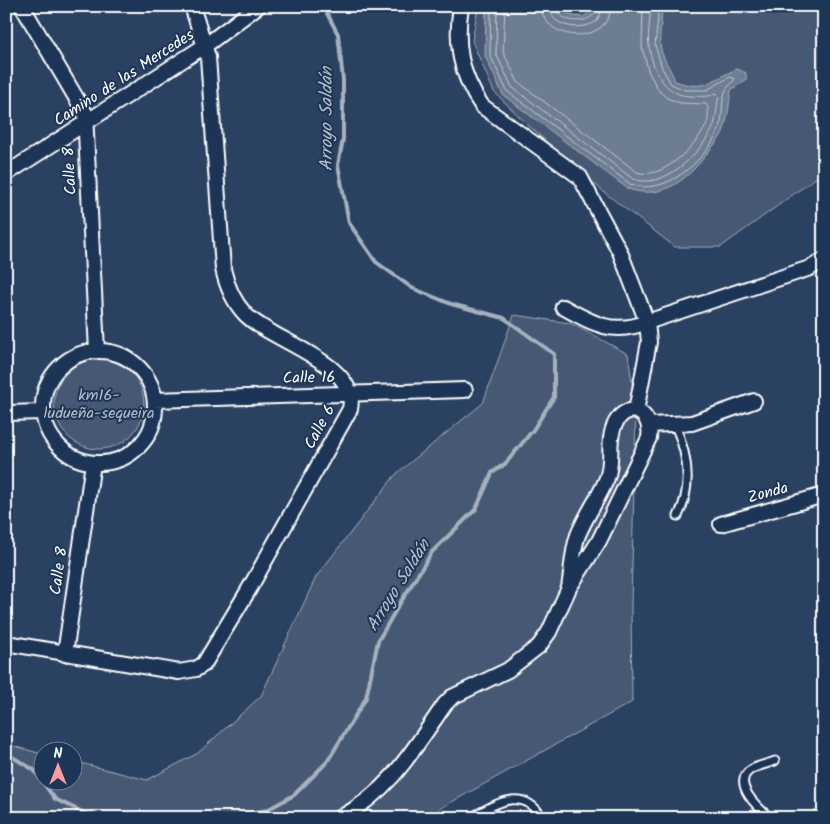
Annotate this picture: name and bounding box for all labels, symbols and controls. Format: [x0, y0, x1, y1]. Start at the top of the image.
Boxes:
street label: Camino de las Mercedes [49, 23, 200, 133]
water label: Arroyo Saldán [313, 65, 342, 171]
street label: Calle 8 [56, 146, 84, 196]
street label: Calle 16 [283, 365, 335, 391]
park label: km16- ludueña-sequeira [44, 383, 154, 426]
street label: Calle 6 [298, 400, 342, 454]
street label: Zonda [745, 476, 791, 510]
water label: Arroyo Saldán [359, 533, 440, 638]
street label: Calle 8 [43, 545, 75, 597]
north arrow [32, 742, 82, 792]
text: N [54, 743, 63, 765]

